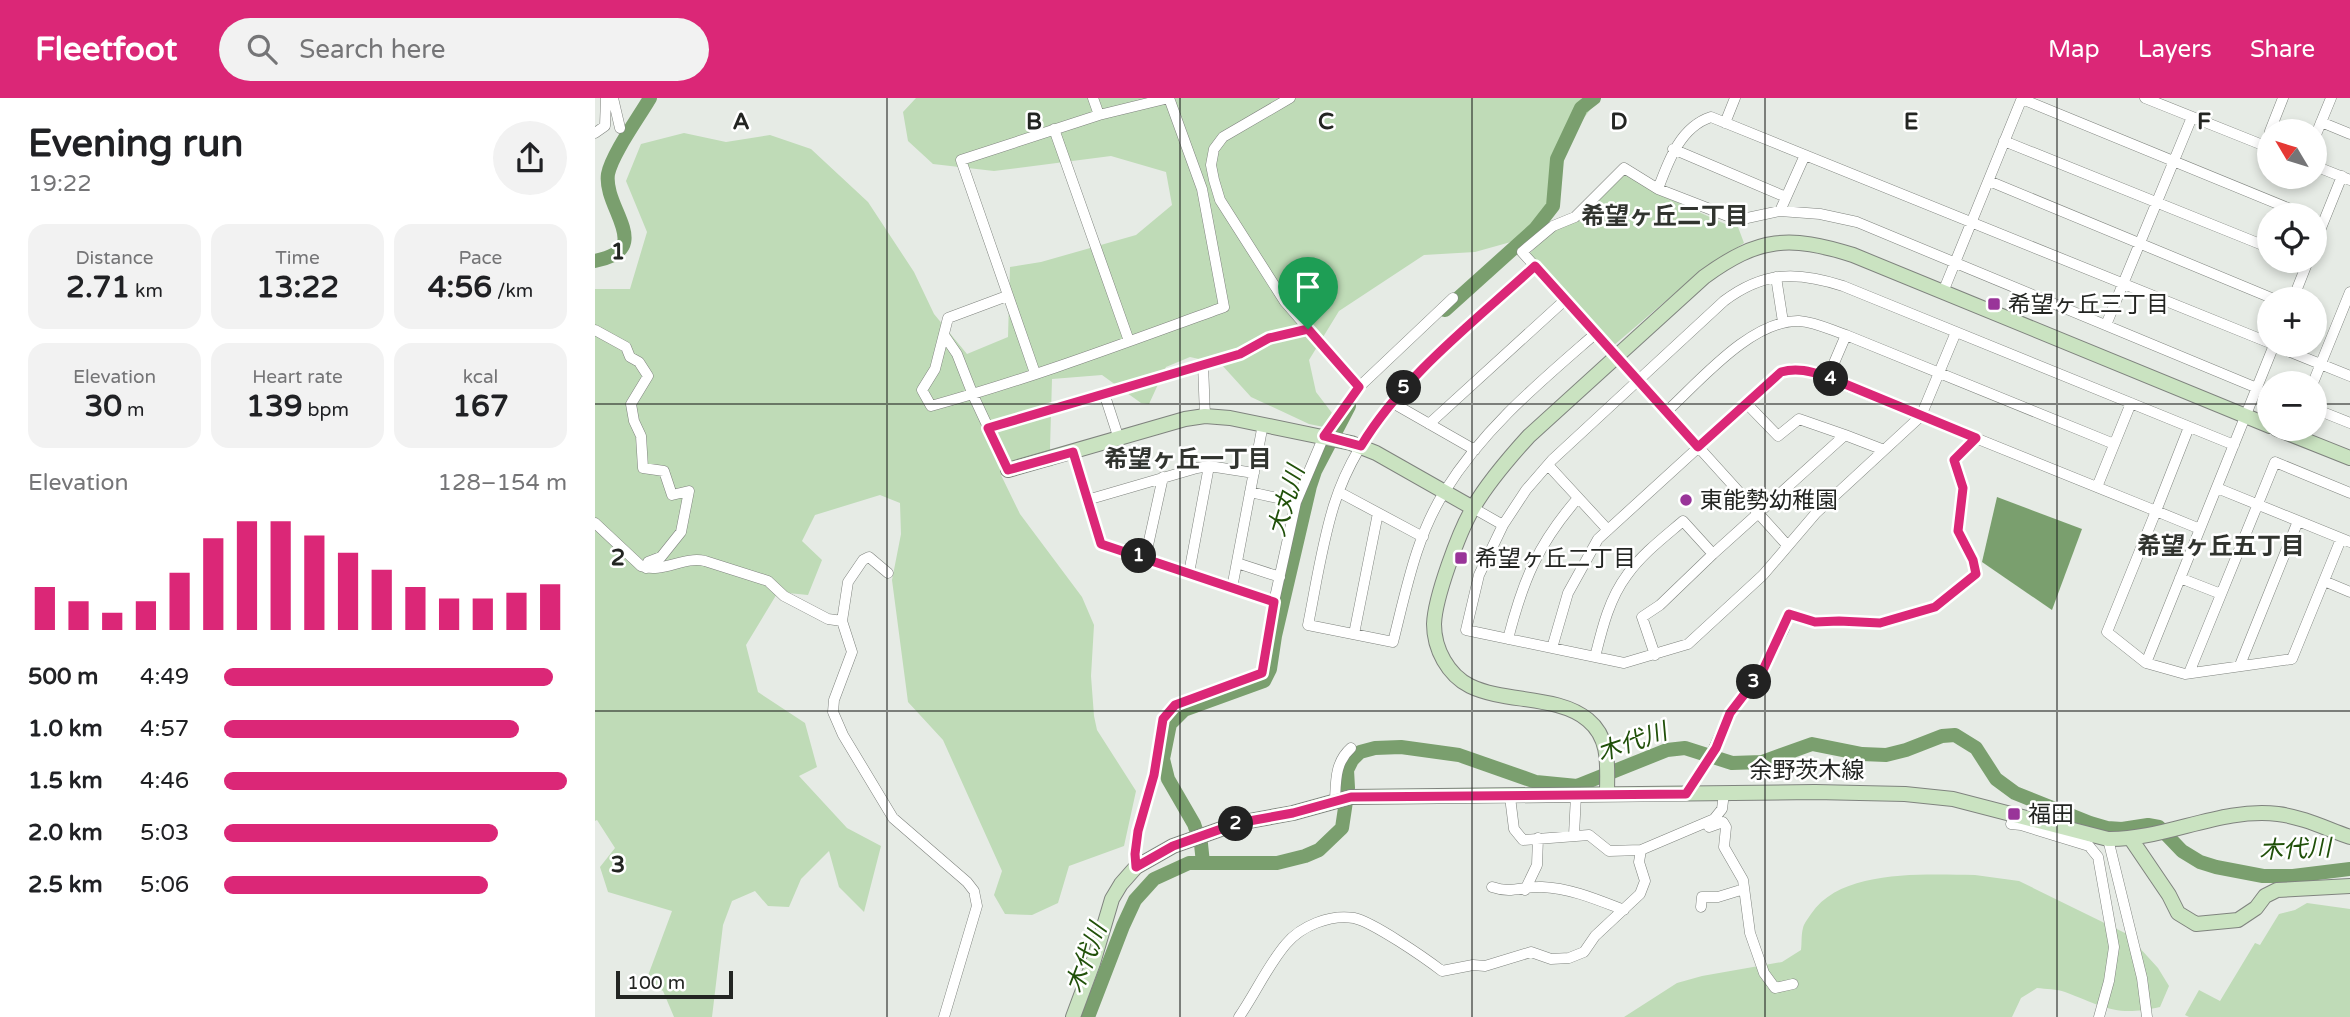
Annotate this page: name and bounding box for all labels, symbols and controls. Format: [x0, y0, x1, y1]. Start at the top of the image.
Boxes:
search box [219, 18, 709, 81]
text: Fleetfoot [35, 30, 177, 69]
icon: search [243, 30, 281, 68]
text: Search here [299, 34, 445, 65]
text: Map [2048, 35, 2100, 64]
text: Layers [2138, 35, 2212, 64]
text: Share [2250, 35, 2315, 64]
text: A [732, 108, 750, 136]
text: B [1026, 108, 1042, 136]
text: C [1318, 108, 1334, 136]
text: D [1610, 108, 1628, 136]
text: E [1904, 108, 1918, 136]
text: F [2197, 108, 2211, 136]
north arrow [2257, 119, 2327, 189]
map controls [2257, 119, 2327, 441]
text: Evening run [28, 121, 243, 167]
button: share [493, 121, 567, 195]
text: 19:22 [28, 170, 92, 198]
district label: 希望ヶ丘二丁目 [1581, 202, 1749, 231]
button: locate [2257, 203, 2327, 273]
text: 1 [611, 238, 625, 266]
text: Distance [75, 247, 154, 269]
text: Time [275, 247, 320, 269]
text: Pace [459, 247, 502, 269]
pin [1278, 257, 1338, 329]
icon: arrive [1289, 268, 1327, 306]
text: 2.71 [66, 269, 130, 306]
text: 13:22 [256, 269, 339, 306]
text: 4:56 [428, 269, 492, 306]
text: km [130, 280, 163, 302]
text: /km [492, 280, 533, 302]
button: + [2257, 287, 2327, 357]
place label: 希望ヶ丘三丁目 [2008, 291, 2169, 319]
marker: 希望ヶ丘三丁目 [1986, 296, 2002, 312]
pin: 4 [1813, 362, 1849, 396]
text: Elevation [73, 366, 156, 388]
text: Heart rate [252, 366, 343, 388]
text: kcal [463, 366, 498, 388]
text: 4 [1825, 367, 1836, 389]
pin: 5 [1387, 370, 1421, 406]
button: − [2257, 371, 2327, 441]
text: 5 [1398, 376, 1409, 398]
text: 30 [84, 388, 122, 425]
text: 139 [246, 388, 303, 425]
text: 167 [452, 388, 509, 425]
text: m [122, 399, 145, 421]
text: bpm [303, 399, 349, 421]
district label: 希望ヶ丘一丁目 [1104, 445, 1272, 474]
water label: 大丸川 [1262, 460, 1312, 540]
text: Elevation [28, 469, 129, 497]
text: 128–154 m [438, 469, 567, 497]
place label: 東能勢幼稚園 [1700, 487, 1838, 515]
marker: 東能勢幼稚園 [1678, 492, 1694, 508]
district label: 希望ヶ丘五丁目 [2137, 532, 2305, 561]
pin: 1 [1121, 538, 1157, 574]
text: 2 [611, 544, 625, 572]
text: 1 [1133, 544, 1144, 566]
place label: 希望ヶ丘二丁目 [1475, 545, 1636, 573]
marker: 希望ヶ丘二丁目 [1453, 550, 1469, 566]
text: 500 m [28, 663, 98, 691]
text: 4:49 [140, 663, 189, 691]
pin: 3 [1737, 664, 1771, 700]
text: 3 [1748, 670, 1759, 692]
text: 1.0 km [28, 715, 103, 743]
text: 4:57 [140, 715, 189, 743]
water label: 木代川 [1593, 716, 1674, 768]
street label: 余野茨木線 [1750, 757, 1865, 785]
text: 1.5 km [28, 767, 103, 795]
text: 4:46 [140, 767, 189, 795]
place label: 福田 [2028, 801, 2074, 829]
pin: 2 [1219, 806, 1253, 842]
marker: 福田 [2006, 806, 2022, 822]
text: 2 [1230, 812, 1241, 834]
text: 2.0 km [28, 819, 103, 847]
text: 5:03 [140, 819, 189, 847]
water label: 木代川 [2259, 834, 2334, 865]
text: 3 [611, 851, 625, 879]
text: 2.5 km [28, 871, 103, 899]
text: 5:06 [140, 871, 189, 899]
water label: 木代川 [1060, 917, 1114, 997]
scale bar [616, 968, 733, 1000]
text: 100 m [627, 972, 685, 994]

